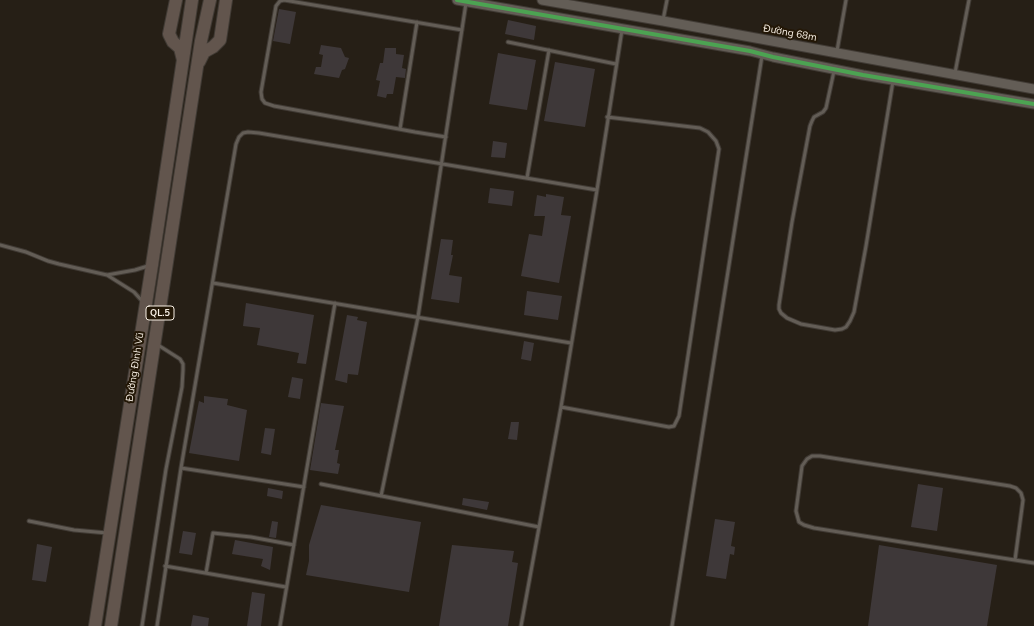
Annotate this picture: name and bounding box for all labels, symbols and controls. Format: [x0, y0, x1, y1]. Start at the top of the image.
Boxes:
street label: Đường 68m [762, 22, 818, 44]
road number: QL.5 [146, 306, 174, 320]
street label: Đường Đình Vũ [124, 332, 146, 402]

